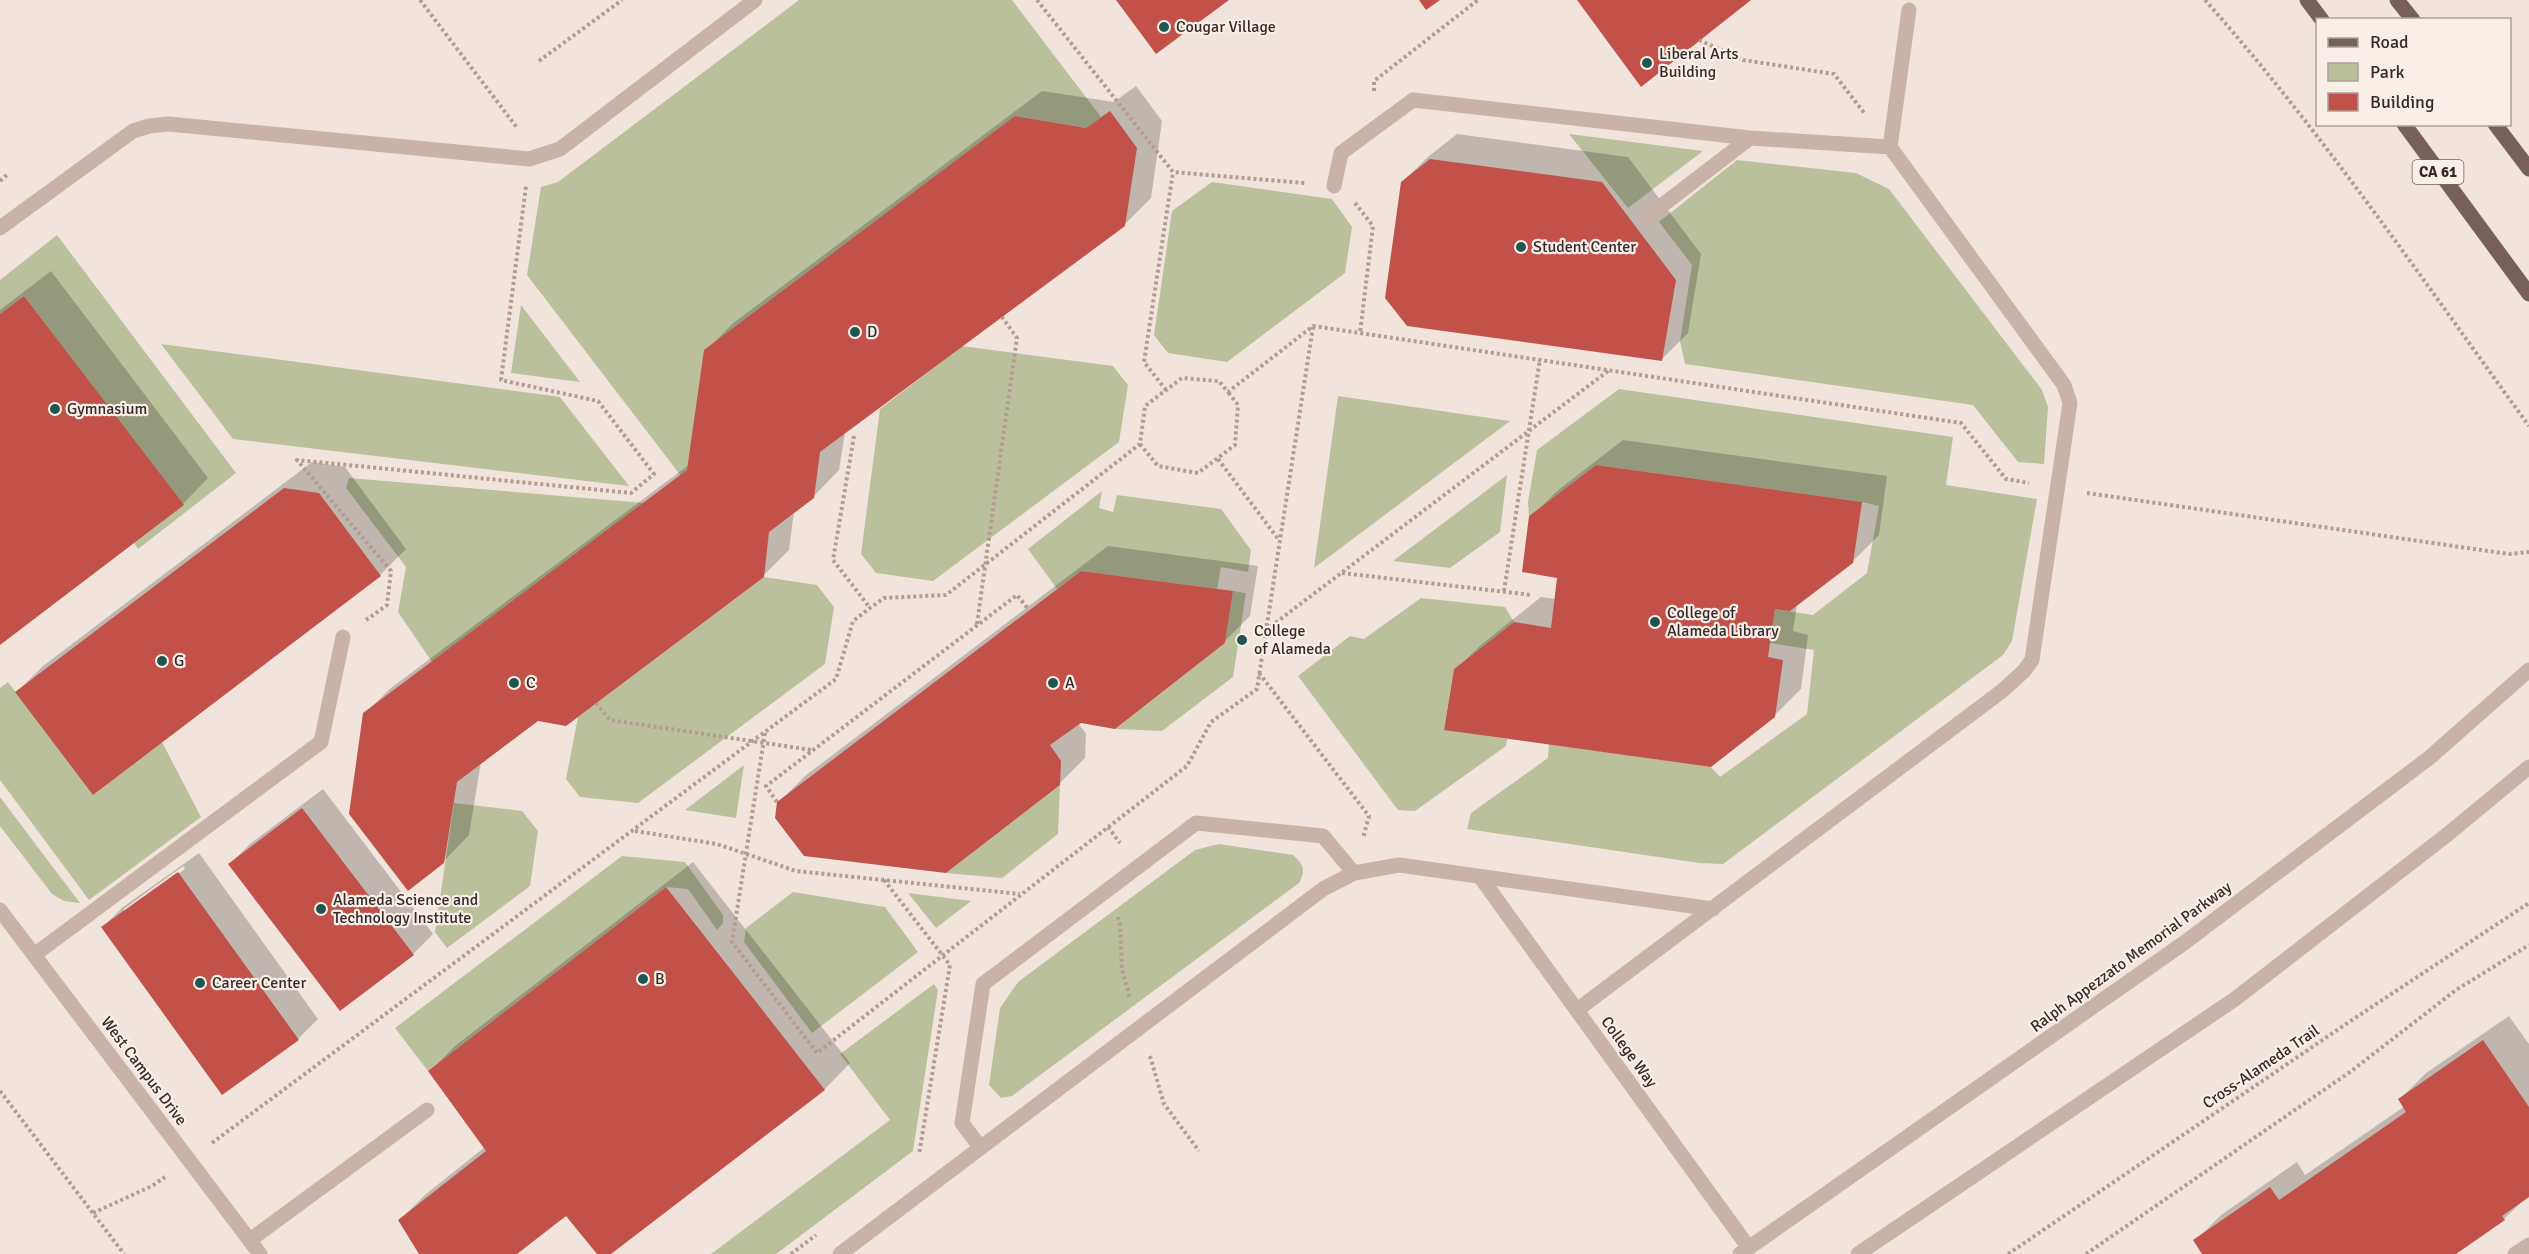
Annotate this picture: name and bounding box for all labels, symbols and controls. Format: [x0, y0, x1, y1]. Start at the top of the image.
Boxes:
place label: Cougar Village [1176, 17, 1276, 37]
legend [2316, 18, 2511, 126]
marker: Cougar Village [1157, 20, 1171, 34]
text: Road [2370, 31, 2409, 53]
place label: Liberal Arts Building [1659, 44, 1739, 82]
marker: Liberal Arts Building [1640, 56, 1654, 70]
text: Park [2370, 61, 2405, 83]
text: Building [2370, 91, 2434, 113]
road number: CA 61 [2412, 160, 2464, 184]
place label: Student Center [1533, 237, 1636, 257]
marker: Student Center [1514, 240, 1528, 254]
place label: D [867, 322, 877, 342]
marker: D [848, 325, 862, 339]
place label: Gymnasium [67, 399, 147, 419]
marker: Gymnasium [48, 402, 62, 416]
place label: College of Alameda Library [1667, 603, 1779, 641]
marker: College of Alameda Library [1648, 615, 1662, 629]
place label: College of Alameda [1254, 621, 1331, 659]
marker: College of Alameda [1235, 633, 1249, 647]
place label: G [174, 651, 184, 671]
marker: G [155, 654, 169, 668]
place label: C [526, 673, 536, 693]
place label: A [1065, 673, 1075, 693]
marker: C [507, 676, 521, 690]
marker: A [1046, 676, 1060, 690]
street label: Ralph Appezzato Memorial Parkway [2027, 877, 2236, 1037]
place label: Alameda Science and Technology Institute [333, 890, 478, 928]
marker: Alameda Science and Technology Institute [314, 902, 328, 916]
place label: B [655, 969, 665, 989]
marker: B [636, 972, 650, 986]
place label: Career Center [212, 973, 306, 993]
marker: Career Center [193, 976, 207, 990]
street label: College Way [1596, 1012, 1662, 1092]
street label: West Campus Drive [97, 1013, 191, 1129]
street label: Cross-Alameda Trail [2199, 1020, 2323, 1113]

